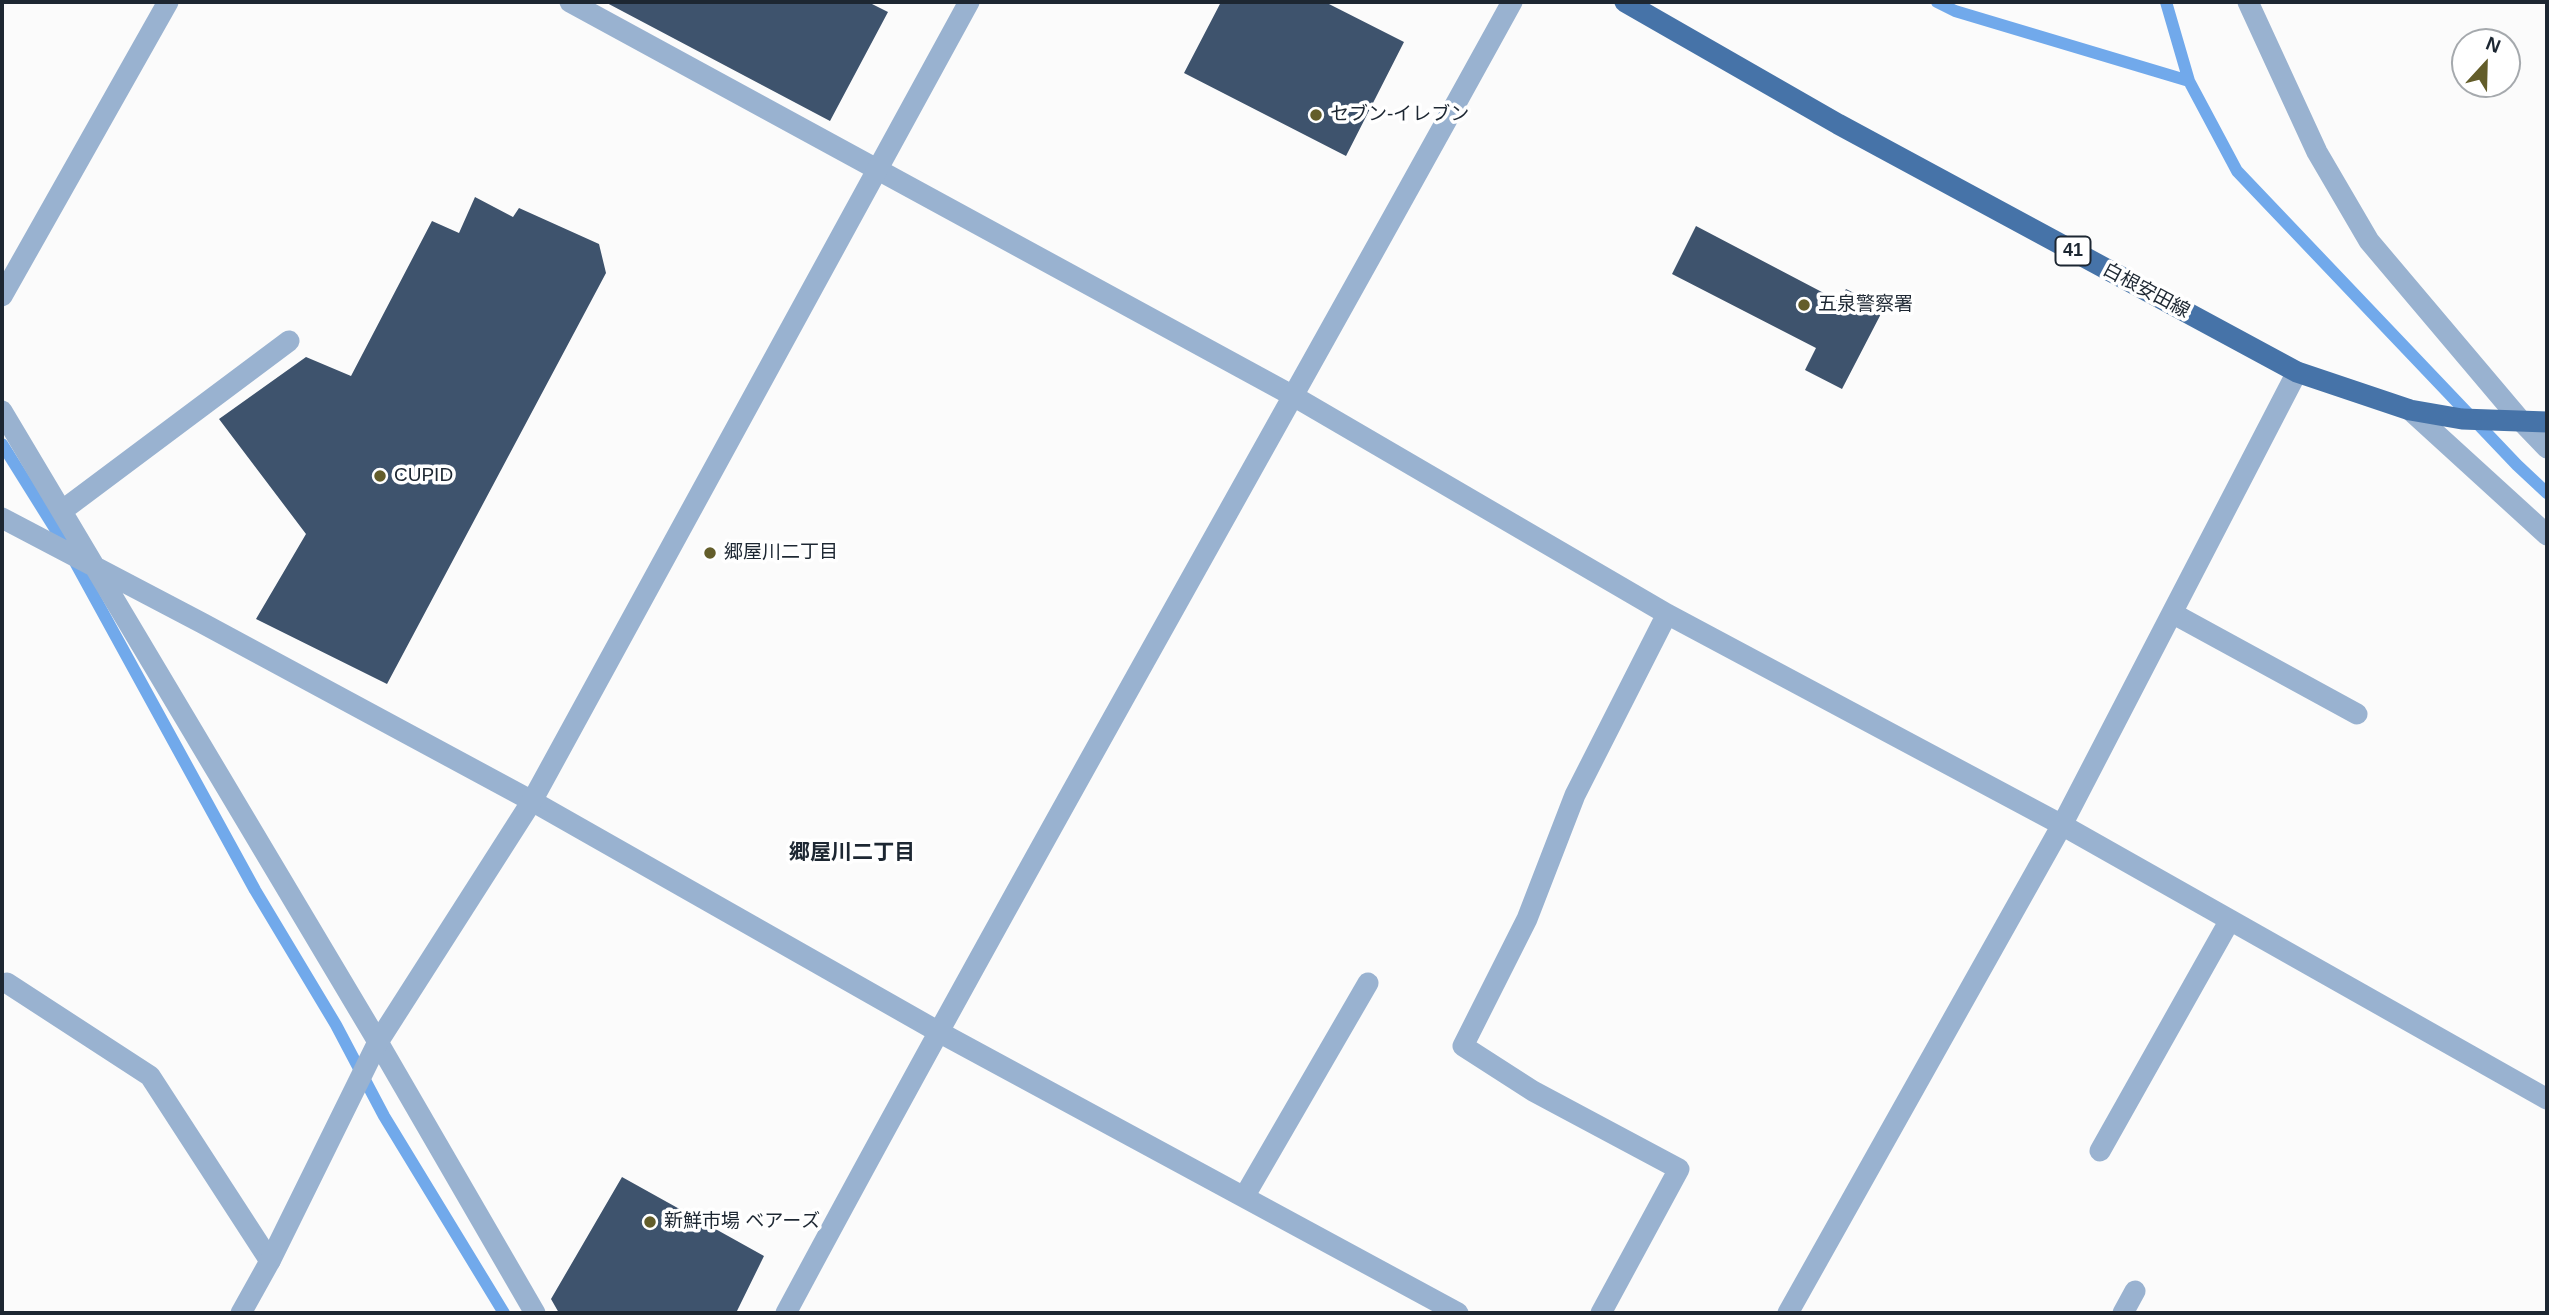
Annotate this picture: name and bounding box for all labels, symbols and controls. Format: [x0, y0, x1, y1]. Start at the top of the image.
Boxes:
north arrow [2451, 28, 2521, 98]
text: N [2483, 33, 2504, 57]
place label: セブン-イレブン [1330, 104, 1469, 126]
marker: セブン-イレブン [1308, 107, 1324, 123]
road number: 41 [2056, 236, 2090, 265]
street label: 白根安田線 [2099, 259, 2193, 323]
place label: 五泉警察署 [1818, 294, 1913, 316]
marker: 五泉警察署 [1796, 297, 1812, 313]
place label: CUPID [394, 465, 453, 487]
marker: CUPID [372, 468, 388, 484]
place label: 郷屋川二丁目 [724, 542, 838, 564]
marker: 郷屋川二丁目 [702, 545, 718, 561]
district label: 郷屋川二丁目 [789, 840, 915, 866]
place label: 新鮮市場 ベアーズ [664, 1211, 820, 1233]
marker: 新鮮市場 ベアーズ [642, 1214, 658, 1230]

